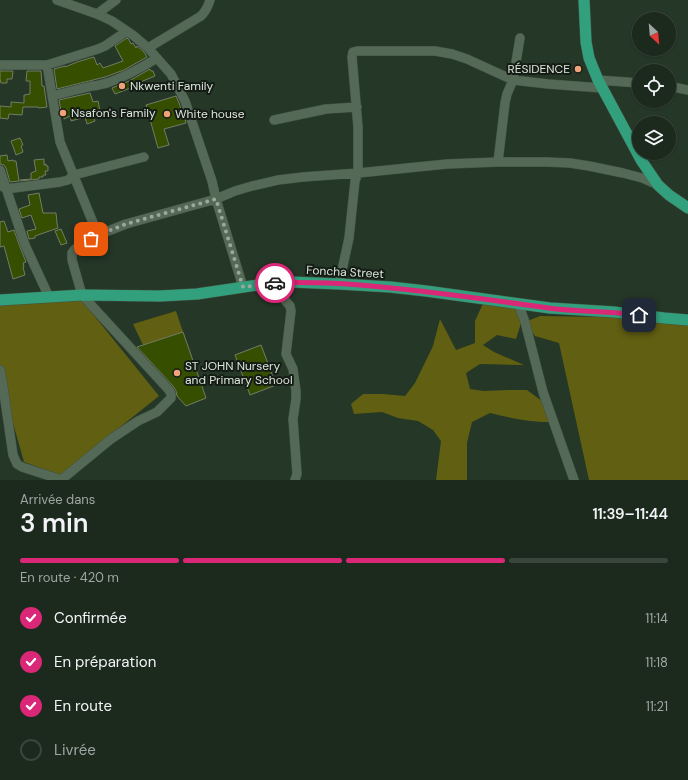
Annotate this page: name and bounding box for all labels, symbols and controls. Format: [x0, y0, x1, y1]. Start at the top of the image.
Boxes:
north arrow [632, 12, 676, 56]
map controls [632, 12, 676, 160]
place label: RÉSIDENCE [508, 61, 570, 77]
marker: RÉSIDENCE [573, 64, 583, 74]
button: locate [632, 64, 676, 108]
place label: Nkwenti Family [130, 78, 214, 94]
marker: Nkwenti Family [117, 81, 127, 91]
place label: Nsafon's Family [71, 105, 156, 121]
place label: White house [175, 106, 245, 122]
marker: Nsafon's Family [58, 108, 68, 118]
marker: White house [162, 109, 172, 119]
button: layers [632, 116, 676, 160]
pin [74, 222, 108, 256]
icon: bag [80, 228, 102, 250]
street label: Foncha Street [306, 262, 384, 282]
courier [255, 263, 295, 303]
icon: car [264, 272, 286, 294]
pin [622, 298, 656, 332]
icon: home [628, 304, 650, 326]
place label: ST JOHN Nursery and Primary School [185, 358, 293, 388]
marker: ST JOHN Nursery and Primary School [172, 368, 182, 378]
text: Arrivée dans [20, 491, 95, 508]
text: 11:39–11:44 [592, 504, 668, 524]
text: 3 min [20, 506, 89, 540]
text: En route · 420 m [20, 569, 119, 586]
icon: check [20, 607, 42, 629]
text: Confirmée [54, 608, 127, 628]
text: 11:14 [645, 610, 668, 627]
icon: check [20, 651, 42, 673]
text: En préparation [54, 652, 156, 672]
text: 11:18 [645, 654, 668, 671]
icon: check [20, 695, 42, 717]
text: En route [54, 696, 112, 716]
text: 11:21 [646, 698, 668, 715]
text: Livrée [54, 740, 96, 760]

